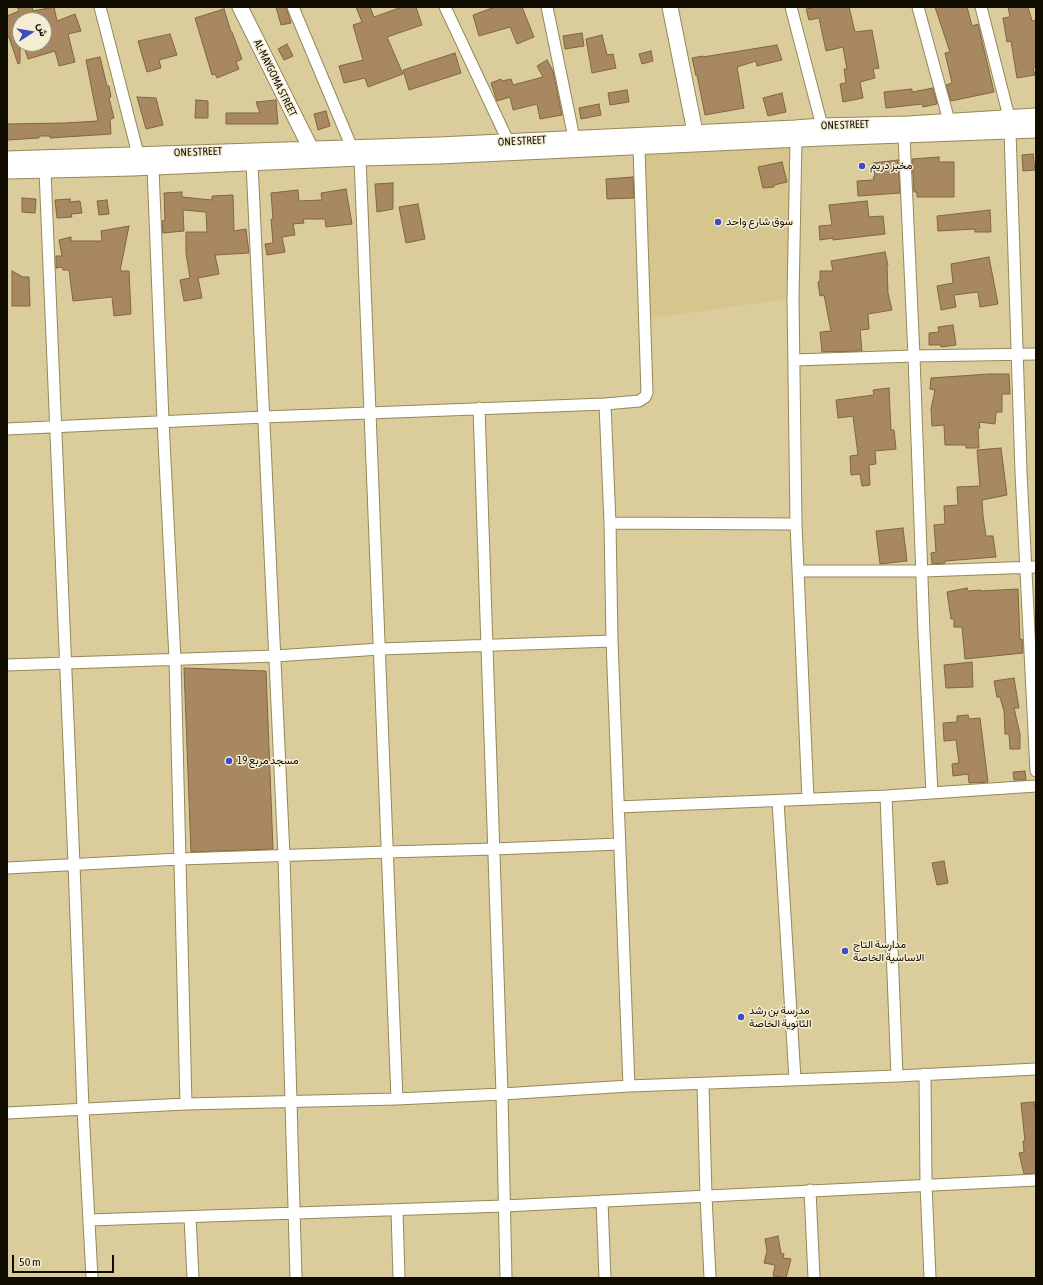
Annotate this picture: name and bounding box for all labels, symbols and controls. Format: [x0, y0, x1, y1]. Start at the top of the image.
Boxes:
north arrow [12, 12, 52, 52]
text: ش [36, 22, 50, 37]
street label: AL-MAYGOMA STREET [251, 37, 299, 119]
street label: ONE STREET [821, 118, 869, 132]
street label: ONE STREET [498, 133, 546, 149]
street label: ONE STREET [174, 145, 222, 159]
place label: مخبز دريم [870, 159, 912, 173]
marker: مخبز دريم [857, 161, 867, 171]
place label: سوق شارع واحد [726, 215, 793, 229]
marker: سوق شارع واحد [713, 217, 723, 227]
place label: مسجد مربع 19 [237, 754, 299, 768]
marker: مسجد مربع 19 [224, 756, 234, 766]
place label: مدارسة التاج الاساسية الخاصة [853, 938, 924, 964]
marker: مدارسة التاج الاساسية الخاصة [840, 946, 850, 956]
place label: مدرسة بن رشد الثانوية الخاصة [749, 1004, 811, 1030]
marker: مدرسة بن رشد الثانوية الخاصة [736, 1012, 746, 1022]
scale bar [14, 1247, 116, 1273]
text: 50 m [19, 1255, 41, 1269]

